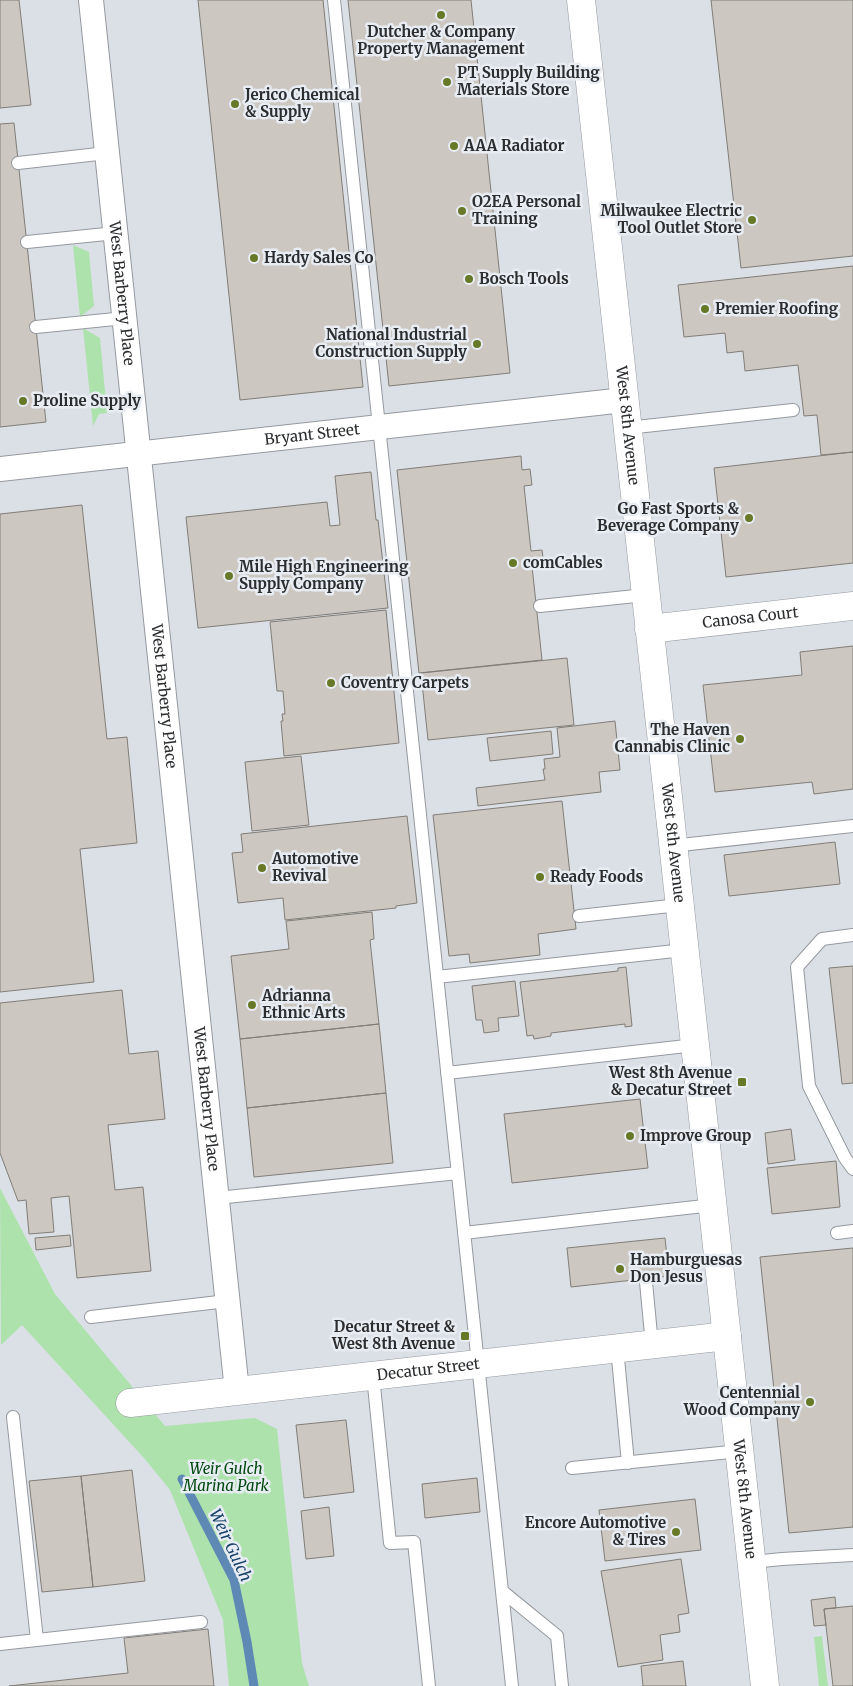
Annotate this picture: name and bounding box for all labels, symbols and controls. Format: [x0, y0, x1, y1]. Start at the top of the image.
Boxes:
marker: Dutcher & Company Property Management [435, 9, 447, 21]
place label: Dutcher & Company Property Management [357, 22, 525, 58]
place label: PT Supply Building Materials Store [457, 63, 600, 99]
marker: PT Supply Building Materials Store [441, 76, 453, 88]
place label: Jerico Chemical & Supply [244, 85, 360, 121]
marker: Jerico Chemical & Supply [229, 98, 241, 110]
place label: AAA Radiator [463, 136, 564, 155]
marker: AAA Radiator [448, 140, 460, 152]
place label: O2EA Personal Training [472, 192, 581, 228]
place label: Milwaukee Electric Tool Outlet Store [600, 201, 742, 237]
marker: O2EA Personal Training [456, 205, 468, 217]
marker: Milwaukee Electric Tool Outlet Store [746, 214, 758, 226]
street label: West Barberry Place [105, 219, 139, 367]
place label: Hardy Sales Co [264, 248, 374, 267]
marker: Hardy Sales Co [248, 252, 260, 264]
place label: Bosch Tools [479, 269, 569, 288]
marker: Bosch Tools [463, 273, 475, 285]
place label: Premier Roofing [715, 299, 839, 318]
marker: Premier Roofing [699, 303, 711, 315]
place label: National Industrial Construction Supply [316, 325, 467, 361]
marker: National Industrial Construction Supply [471, 338, 483, 350]
street label: West 8th Avenue [612, 364, 644, 486]
place label: Proline Supply [33, 391, 141, 410]
marker: Proline Supply [17, 395, 29, 407]
street label: Bryant Street [263, 419, 361, 449]
place label: Go Fast Sports & Beverage Company [597, 499, 740, 535]
marker: Go Fast Sports & Beverage Company [743, 512, 755, 524]
place label: comCables [523, 553, 603, 572]
place label: Mile High Engineering Supply Company [239, 557, 409, 593]
marker: comCables [507, 557, 519, 569]
marker: Mile High Engineering Supply Company [223, 570, 235, 582]
street label: Canosa Court [701, 602, 799, 632]
street label: West Barberry Place [147, 622, 182, 769]
place label: Coventry Carpets [341, 673, 469, 692]
marker: Coventry Carpets [325, 677, 337, 689]
place label: The Haven Cannabis Clinic [615, 720, 730, 756]
marker: The Haven Cannabis Clinic [734, 733, 746, 745]
street label: West 8th Avenue [657, 781, 689, 904]
place label: Automotive Revival [271, 849, 358, 885]
marker: Automotive Revival [256, 862, 268, 874]
place label: Ready Foods [550, 867, 644, 886]
marker: Ready Foods [534, 871, 546, 883]
place label: Adrianna Ethnic Arts [261, 986, 346, 1022]
marker: Adrianna Ethnic Arts [246, 999, 258, 1011]
street label: West Barberry Place [190, 1025, 224, 1172]
place label: West 8th Avenue & Decatur Street [608, 1063, 732, 1099]
marker: West 8th Avenue & Decatur Street [736, 1076, 748, 1088]
place label: Improve Group [640, 1126, 752, 1145]
marker: Improve Group [624, 1130, 636, 1142]
place label: Hamburguesas Don Jesus [630, 1250, 742, 1286]
marker: Hamburguesas Don Jesus [614, 1263, 626, 1275]
place label: Decatur Street & West 8th Avenue [331, 1317, 456, 1353]
marker: Decatur Street & West 8th Avenue [459, 1330, 471, 1342]
street label: Decatur Street [376, 1354, 481, 1384]
place label: Centennial Wood Company [683, 1383, 800, 1419]
marker: Centennial Wood Company [804, 1396, 816, 1408]
street label: West 8th Avenue [729, 1437, 761, 1560]
park label: Weir Gulch Marina Park [182, 1459, 269, 1495]
water label: Weir Gulch [205, 1505, 257, 1585]
place label: Encore Automotive & Tires [525, 1513, 666, 1549]
marker: Encore Automotive & Tires [670, 1526, 682, 1538]

